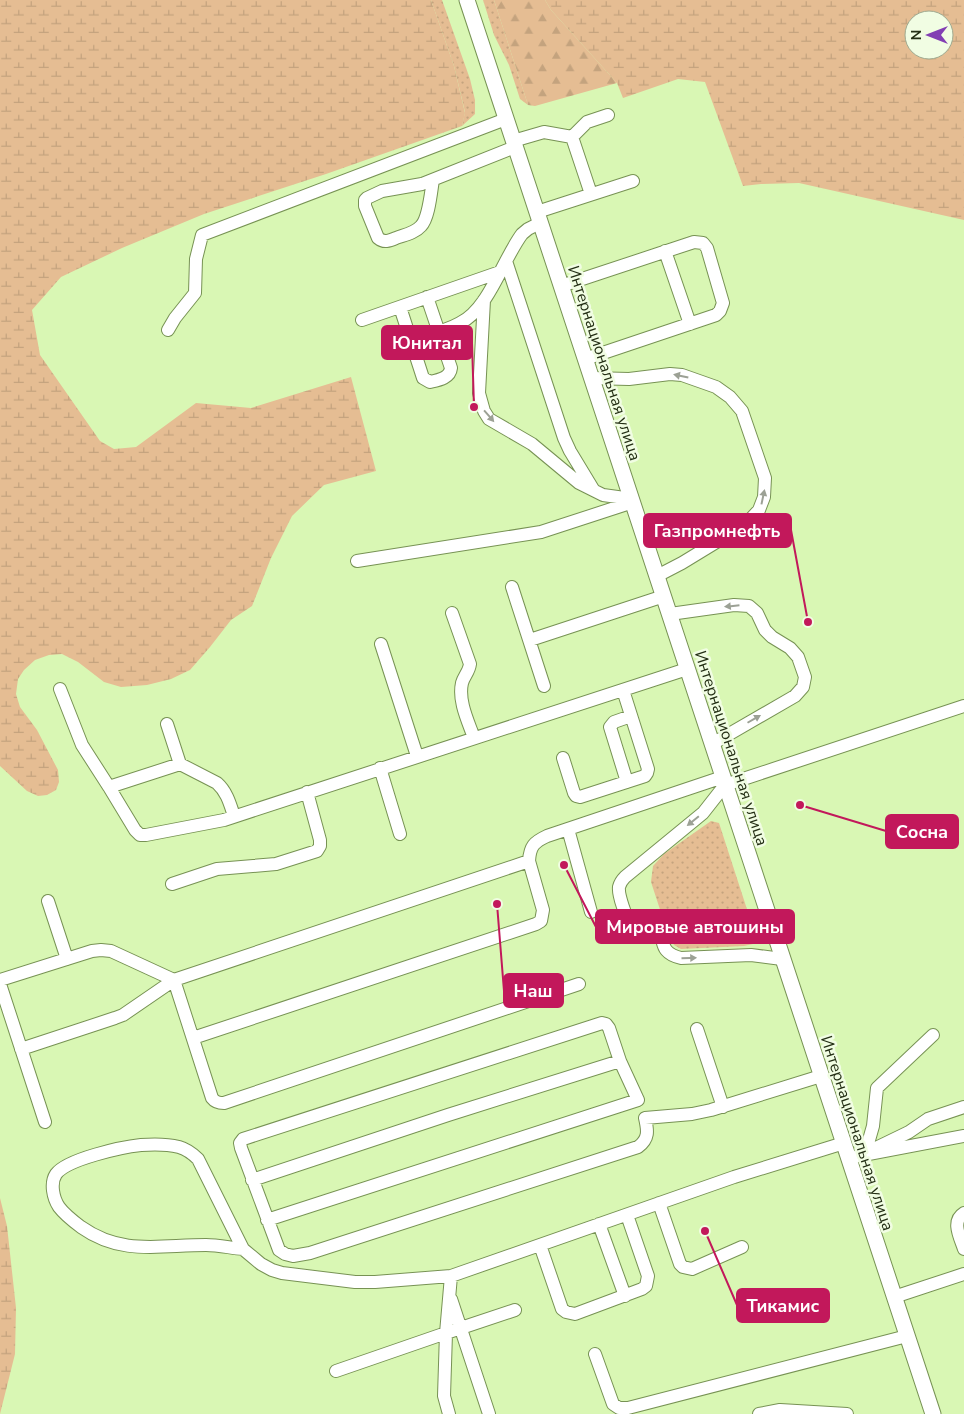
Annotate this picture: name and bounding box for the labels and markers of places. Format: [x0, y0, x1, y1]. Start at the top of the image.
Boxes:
callout: Юнитал [382, 326, 472, 359]
callout: Газпромнефть [644, 514, 791, 547]
callout: Сосна [886, 815, 958, 848]
callout: Мировые автошины [596, 910, 794, 943]
callout: Наш [504, 974, 563, 1007]
callout: Тикамис [737, 1289, 829, 1322]

